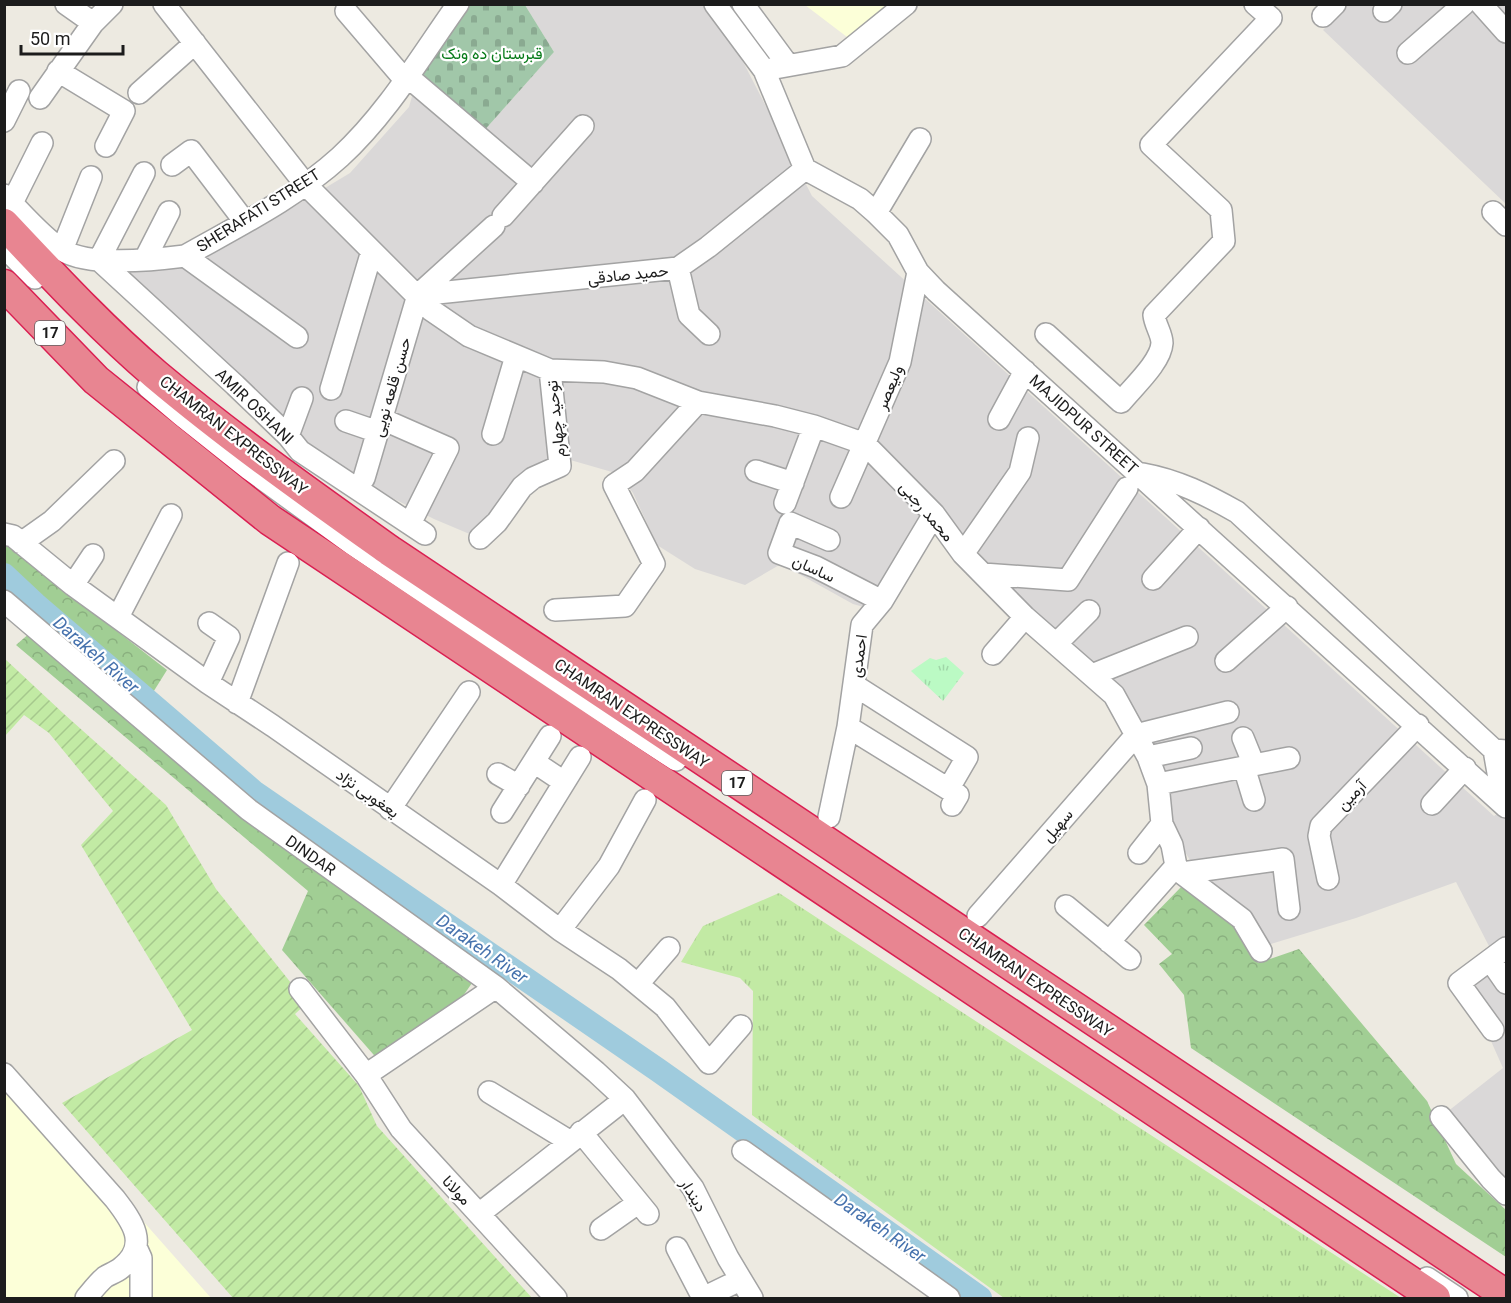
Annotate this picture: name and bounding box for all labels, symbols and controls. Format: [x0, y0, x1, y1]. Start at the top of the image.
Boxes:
scale bar [21, 18, 123, 56]
text: 50 m [30, 28, 70, 49]
park label: قبرستان ده ونک [441, 44, 543, 64]
street label: SHERAFATI STREET [193, 165, 324, 256]
street label: حمید صادقی [587, 261, 670, 289]
road number: 17 [35, 321, 65, 345]
street label: حسن قلعه نویی [368, 335, 416, 439]
street label: ولیعصر [871, 362, 908, 414]
street label: AMIR OSHANI [212, 364, 298, 448]
street label: MAJIDPUR STREET [1026, 371, 1142, 478]
street label: CHAMRAN EXPRESSWAY [156, 372, 312, 499]
street label: توحید چهارم [542, 379, 571, 459]
street label: محمد رجبی [895, 477, 958, 546]
street label: ساسان [790, 551, 838, 586]
water label: Darakeh River [49, 612, 144, 698]
street label: احمدی [846, 633, 872, 679]
street label: CHAMRAN EXPRESSWAY [551, 655, 713, 773]
street label: یعغوبی نژاد [332, 765, 403, 823]
road number: 17 [722, 771, 752, 795]
street label: آرمین [1333, 775, 1372, 815]
street label: سهیل [1038, 805, 1078, 846]
street label: DINDAR [282, 831, 340, 880]
water label: Darakeh River [433, 909, 533, 988]
street label: CHAMRAN EXPRESSWAY [955, 924, 1117, 1042]
street label: مولانا [438, 1172, 475, 1210]
street label: دیندار [675, 1174, 711, 1216]
water label: Darakeh River [831, 1188, 931, 1267]

